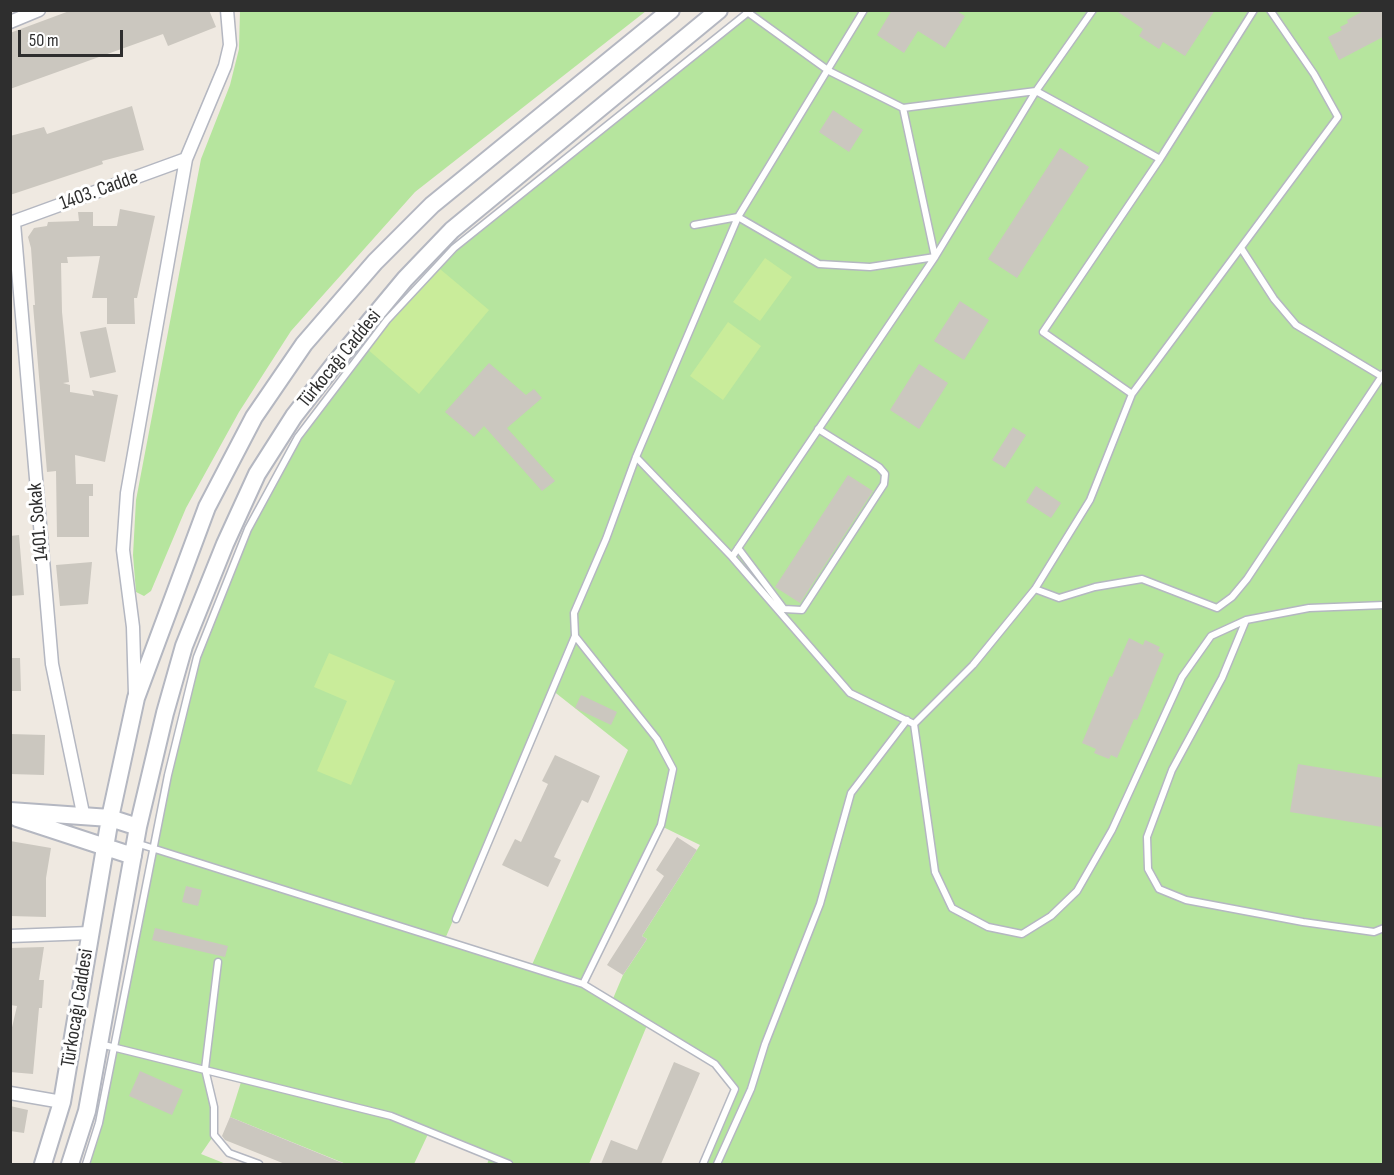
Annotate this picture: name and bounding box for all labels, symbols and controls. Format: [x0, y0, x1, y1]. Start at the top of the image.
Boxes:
scale bar [21, 18, 126, 56]
text: 50 m [29, 30, 59, 51]
street label: 1403. Cadde [57, 166, 141, 216]
street label: Türkocağı Caddesi [293, 305, 387, 413]
street label: 1401. Sokak [24, 482, 54, 562]
street label: Türkocağı Caddesi [57, 947, 99, 1069]

